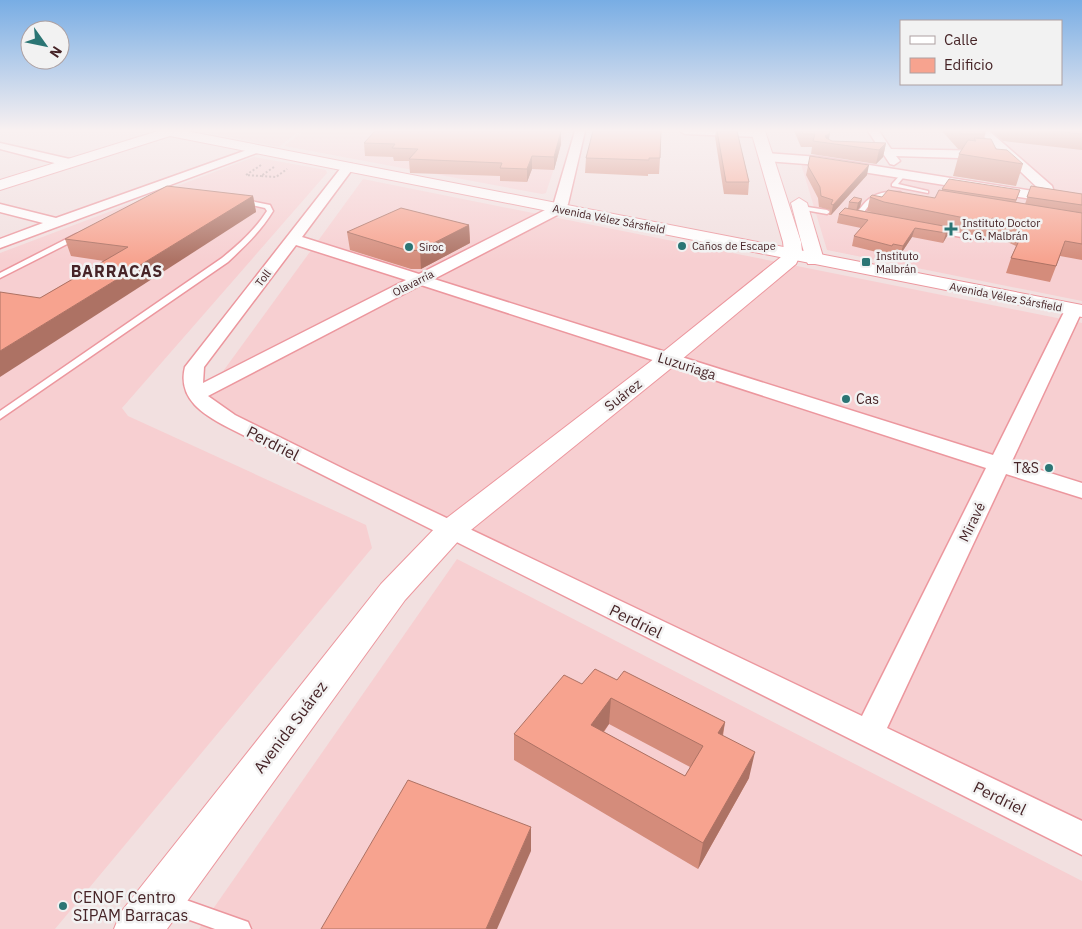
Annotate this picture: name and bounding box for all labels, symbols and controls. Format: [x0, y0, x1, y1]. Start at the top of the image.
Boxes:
north arrow [20, 20, 70, 70]
legend [900, 20, 1062, 85]
text: Calle [944, 30, 978, 49]
text: N [46, 43, 66, 61]
text: Edificio [944, 55, 993, 74]
street label: Avenida Vélez Sársfield [552, 201, 666, 237]
place label: Instituto Doctor C. G. Malbrán [962, 216, 1040, 243]
marker: Instituto Doctor C. G. Malbrán [944, 222, 958, 236]
place label: Caños de Escape [692, 239, 776, 253]
place label: Siroc [419, 240, 444, 254]
marker: Caños de Escape [676, 240, 688, 252]
marker: Siroc [403, 241, 415, 253]
place label: Instituto Malbrán [876, 249, 919, 276]
marker: Instituto Malbrán [860, 256, 872, 268]
district label: BARRACAS [71, 261, 163, 281]
street label: Toll [252, 267, 274, 289]
street label: Olavarría [390, 267, 436, 299]
street label: Avenida Vélez Sársfield [949, 279, 1063, 315]
street label: Luzuriaga [656, 348, 719, 384]
street label: Suárez [601, 374, 646, 415]
place label: Cas [856, 390, 879, 408]
marker: Cas [840, 393, 852, 405]
street label: Perdriel [243, 421, 303, 465]
place label: T&S [1013, 459, 1039, 477]
marker: T&S [1043, 462, 1055, 474]
street label: Miravé [955, 499, 989, 545]
street label: Perdriel [606, 600, 666, 642]
street label: Avenida Suárez [249, 677, 331, 777]
street label: Perdriel [970, 777, 1030, 819]
place label: CENOF Centro SIPAM Barracas [73, 887, 188, 925]
marker: CENOF Centro SIPAM Barracas [57, 900, 69, 912]

